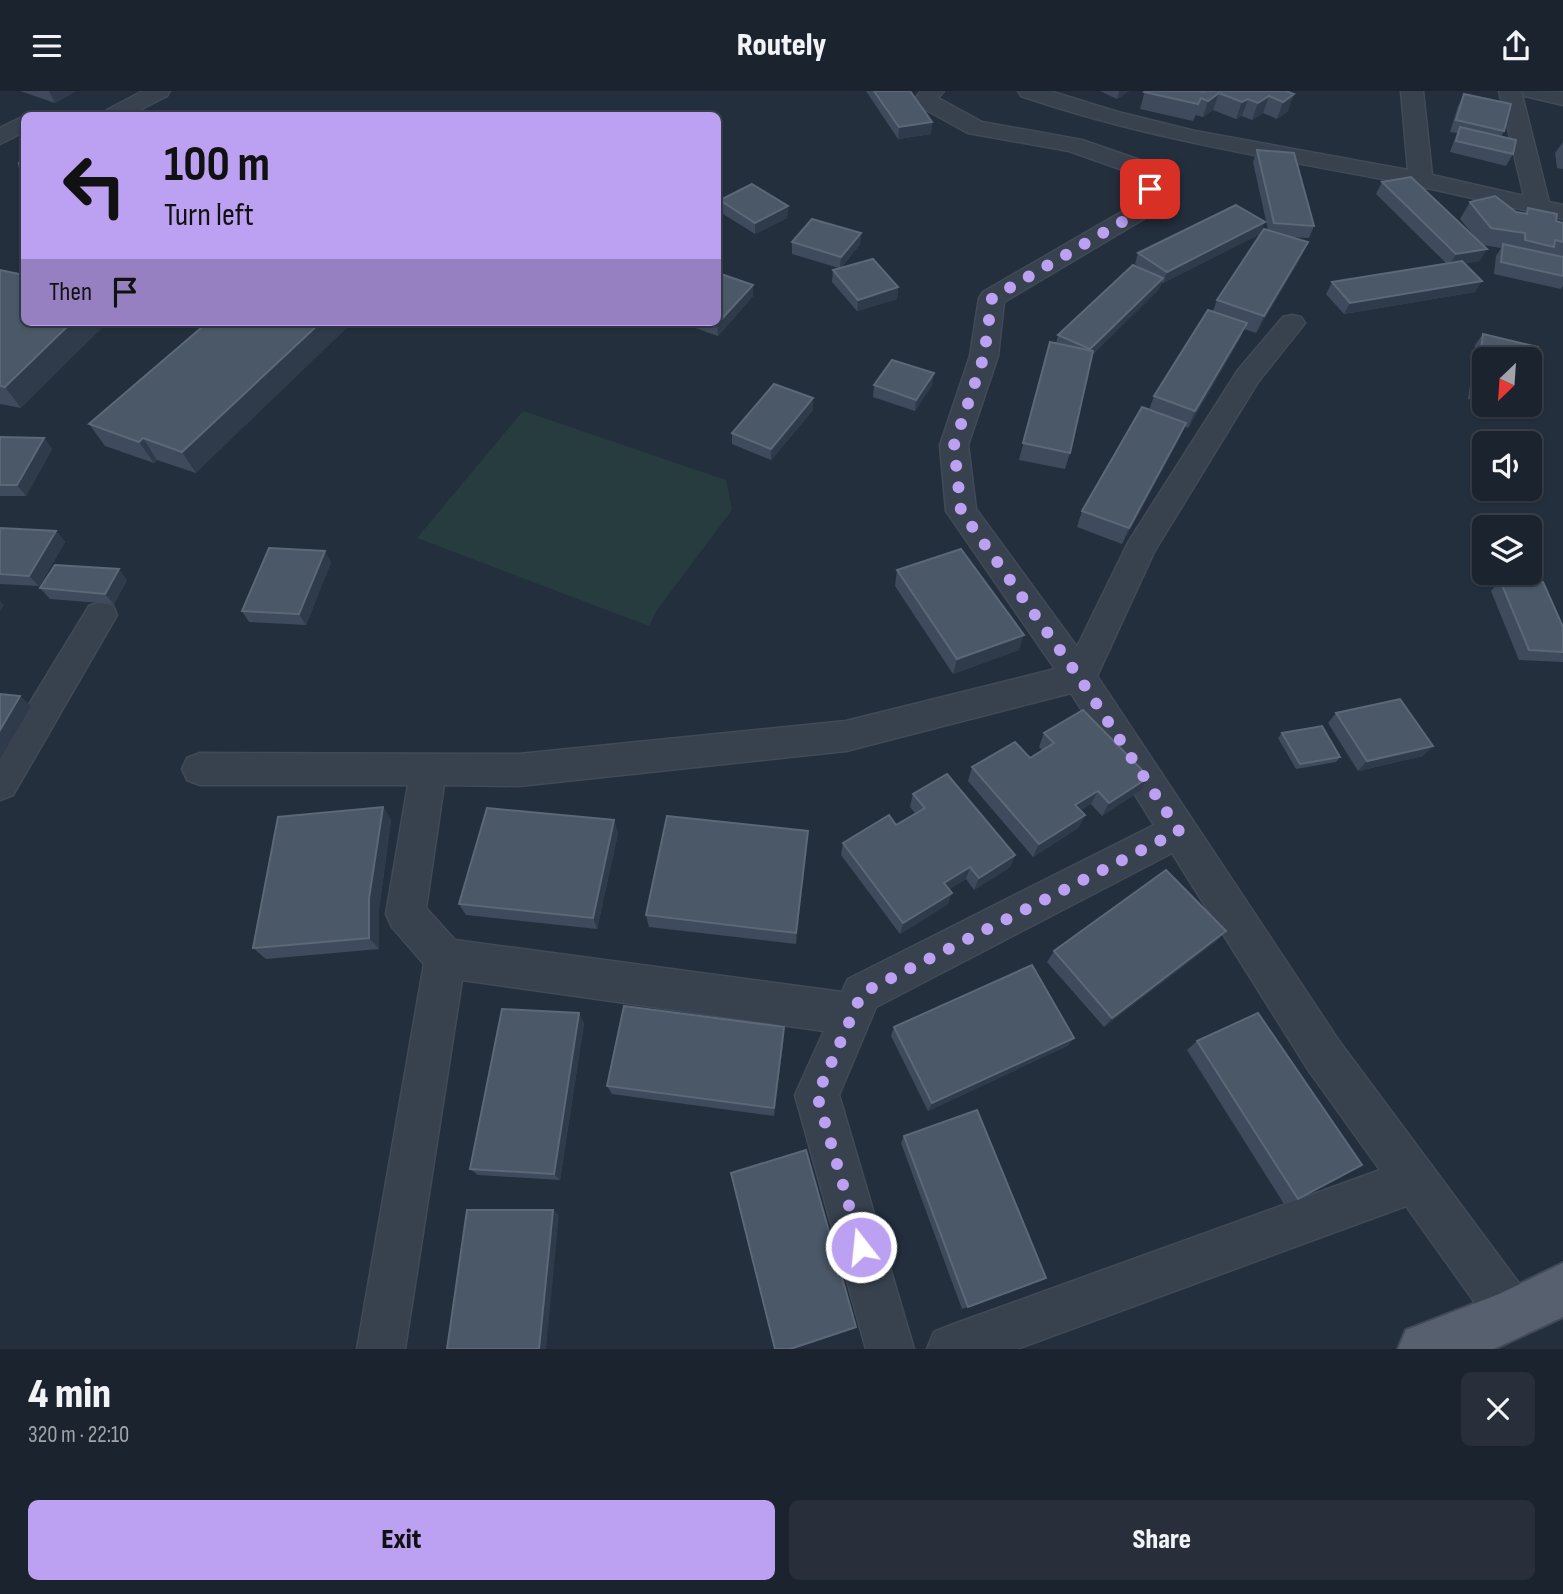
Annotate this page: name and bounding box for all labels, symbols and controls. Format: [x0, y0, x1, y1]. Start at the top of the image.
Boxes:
text: Routely [737, 26, 826, 65]
icon: menu [28, 27, 66, 65]
icon: share [1497, 27, 1535, 65]
text: 100 m [164, 136, 270, 195]
icon: left [49, 140, 140, 231]
pin [1120, 159, 1180, 219]
icon: arrive [1131, 170, 1169, 208]
text: Turn left [164, 196, 254, 235]
icon: arrive [106, 273, 144, 311]
text: Then [49, 277, 92, 308]
north arrow [1472, 347, 1542, 417]
map controls [1472, 347, 1542, 585]
button: sound [1472, 431, 1542, 501]
button: layers [1472, 515, 1542, 585]
position arrow [824, 1210, 898, 1284]
text: 4 min [28, 1369, 111, 1420]
button: close [1461, 1372, 1535, 1446]
text: 320 m · 22:10 [28, 1421, 129, 1449]
button: Exit [28, 1500, 775, 1580]
button: Share [789, 1500, 1535, 1580]

